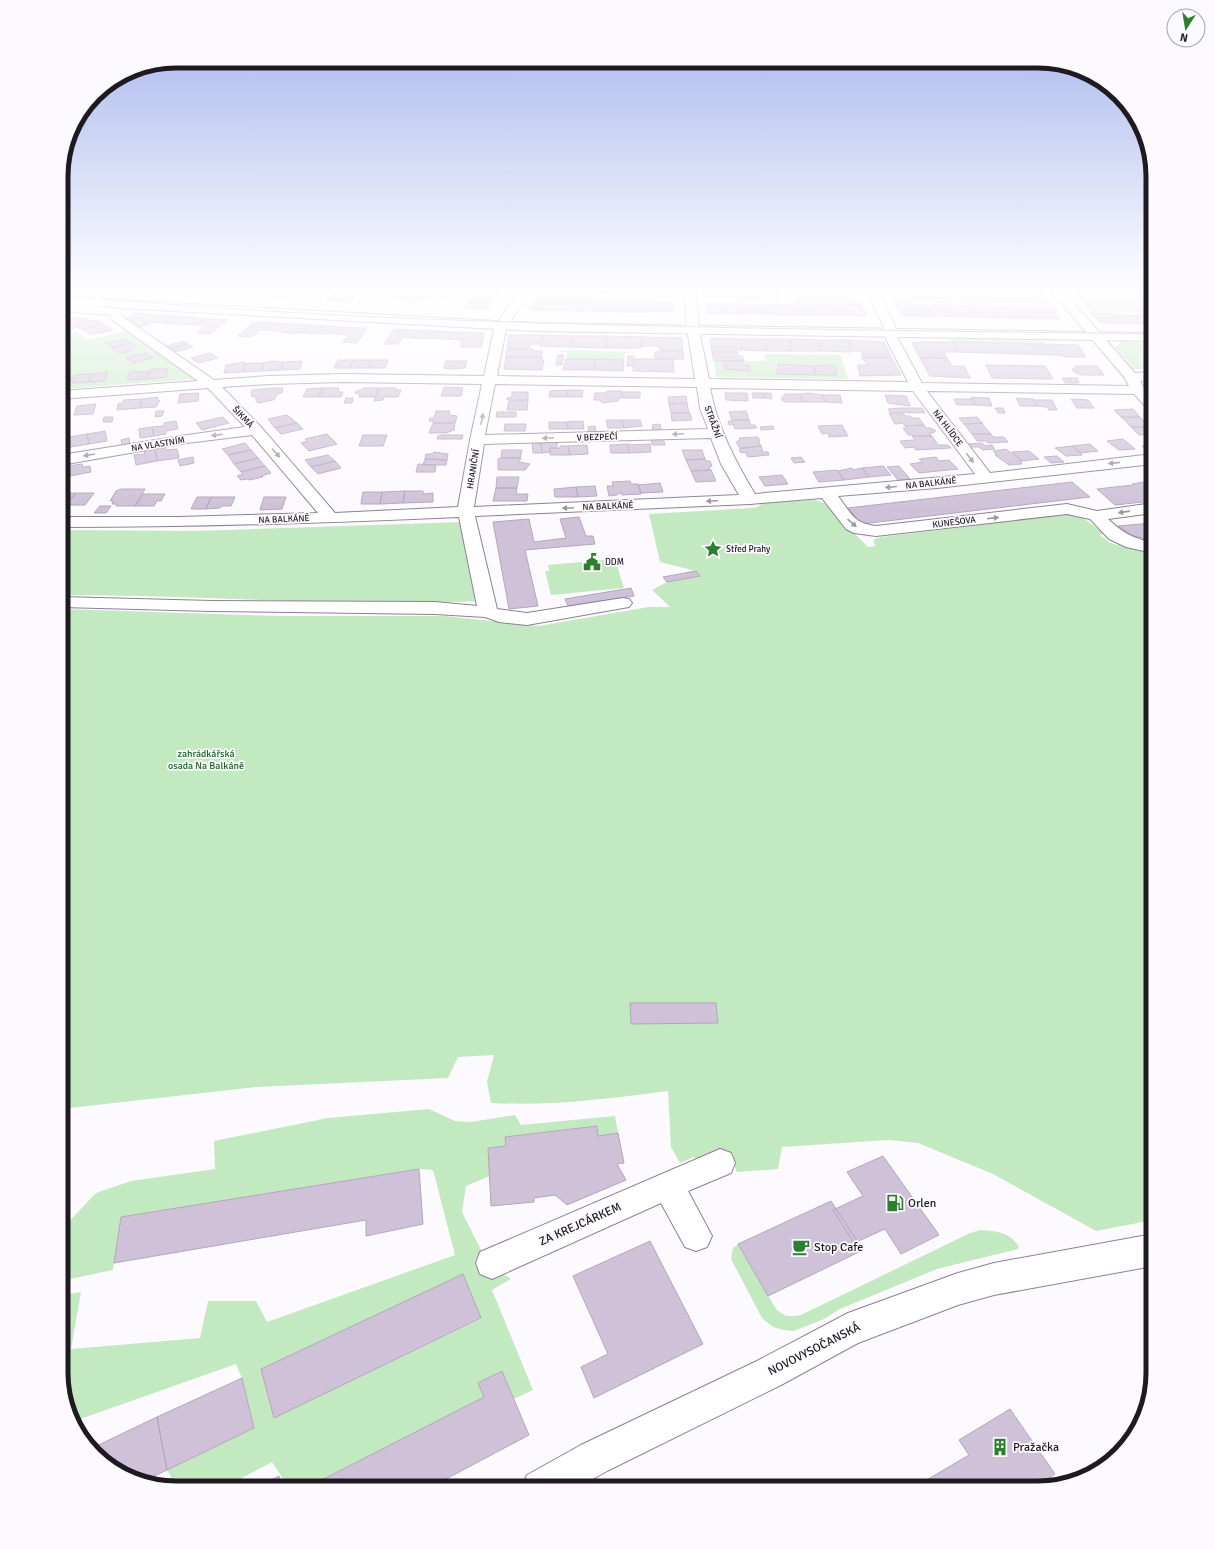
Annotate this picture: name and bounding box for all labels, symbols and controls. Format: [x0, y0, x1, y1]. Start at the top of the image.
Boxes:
north arrow [1166, 8, 1206, 48]
text: N [1179, 30, 1189, 44]
street label: ŠIKMÁ [230, 403, 257, 431]
street label: STRÁŽNÍ [702, 404, 725, 440]
street label: NA HLÍDCE [930, 407, 967, 449]
one-way arrow [479, 413, 485, 425]
street label: V BEZPEČÍ [576, 429, 618, 444]
one-way arrow [671, 431, 684, 437]
one-way arrow [211, 432, 223, 438]
street label: NA VLASTNÍM [130, 433, 186, 454]
one-way arrow [541, 435, 554, 441]
one-way arrow [271, 448, 280, 458]
street label: HRANIČNÍ [463, 448, 482, 490]
one-way arrow [83, 452, 95, 458]
one-way arrow [965, 452, 974, 463]
one-way arrow [1108, 460, 1120, 467]
street label: NA BALKÁNĚ [905, 473, 957, 492]
one-way arrow [885, 484, 897, 490]
street label: NA BALKÁNĚ [582, 498, 634, 513]
one-way arrow [706, 498, 718, 505]
one-way arrow [561, 505, 574, 511]
one-way arrow [1118, 509, 1130, 516]
street label: NA BALKÁNĚ [258, 511, 310, 526]
street label: KUNEŠOVA [932, 512, 977, 531]
one-way arrow [987, 514, 999, 521]
one-way arrow [847, 518, 857, 527]
place icon: Střed Prahy [703, 539, 723, 559]
place label: Střed Prahy [726, 544, 771, 555]
public building icon: DDM [582, 552, 602, 572]
place label: DDM [605, 557, 624, 568]
park label: zahrádkářská osada Na Balkáně [168, 748, 244, 772]
fuel station icon: Orlen [885, 1193, 905, 1213]
place label: Orlen [908, 1196, 936, 1211]
street label: ZA KREJCÁRKEM [537, 1200, 624, 1249]
cafe icon: Stop Cafe [791, 1237, 811, 1257]
place label: Stop Cafe [814, 1240, 863, 1255]
street label: NOVOVYSOČANSKÁ [766, 1319, 863, 1379]
building icon: Pražačka [990, 1437, 1010, 1457]
place label: Pražačka [1013, 1440, 1059, 1455]

